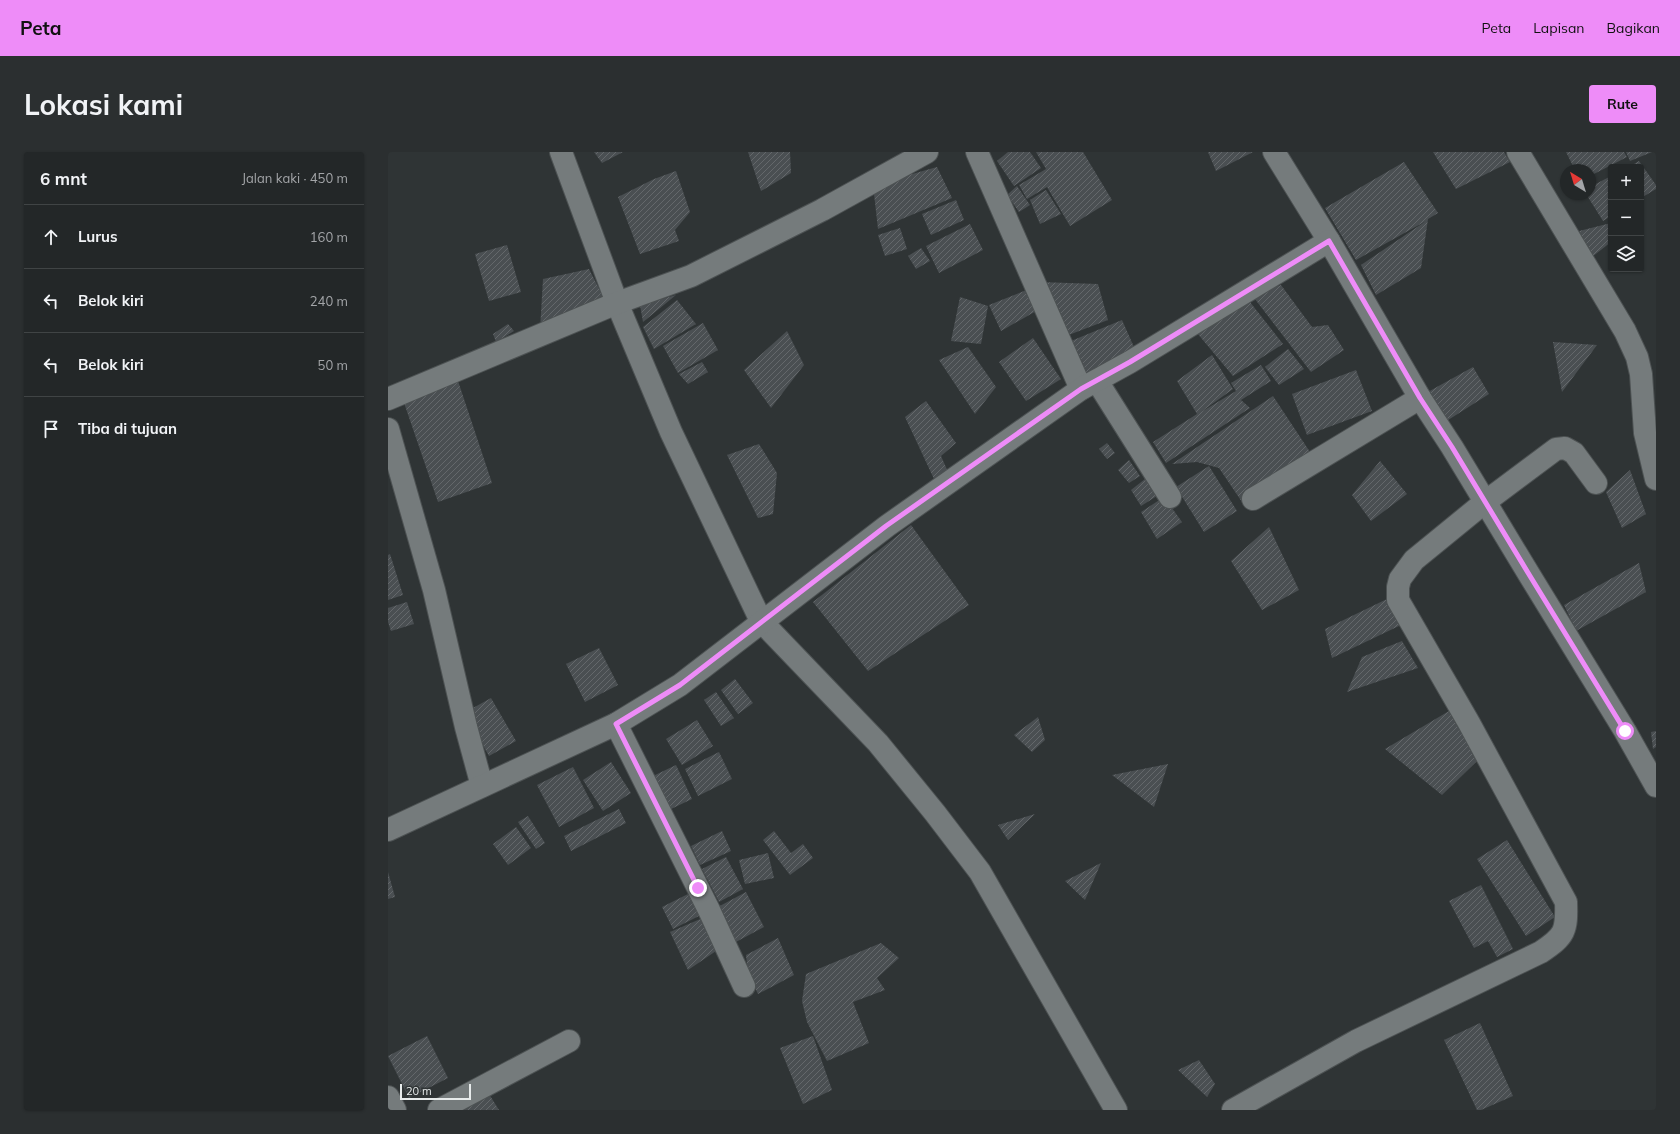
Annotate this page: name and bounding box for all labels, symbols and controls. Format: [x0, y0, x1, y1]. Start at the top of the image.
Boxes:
text: Peta [20, 16, 62, 40]
text: Peta [1482, 19, 1511, 37]
text: Lapisan [1533, 19, 1585, 37]
text: Bagikan [1607, 19, 1660, 37]
button: Rute [1589, 85, 1656, 123]
text: Lokasi kami [24, 87, 183, 122]
north arrow [1560, 164, 1596, 200]
map controls [1608, 164, 1644, 272]
button: + [1608, 164, 1644, 200]
text: 6 mnt [40, 168, 87, 189]
text: Jalan kaki · 450 m [242, 170, 348, 186]
button: − [1608, 200, 1644, 236]
icon: ahead [40, 226, 62, 248]
text: Lurus [78, 227, 118, 246]
text: 160 m [310, 229, 348, 245]
button: layers [1608, 236, 1644, 272]
icon: left [40, 290, 62, 312]
text: Belok kiri [78, 291, 144, 310]
text: 240 m [310, 293, 348, 309]
icon: left [40, 354, 62, 376]
text: Belok kiri [78, 355, 144, 374]
text: 50 m [318, 357, 348, 373]
icon: arrive [40, 418, 62, 440]
text: Tiba di tujuan [78, 419, 177, 438]
route start [1616, 722, 1634, 740]
route end [689, 879, 707, 897]
scale bar [400, 1082, 471, 1101]
text: 20 m [406, 1084, 432, 1098]

